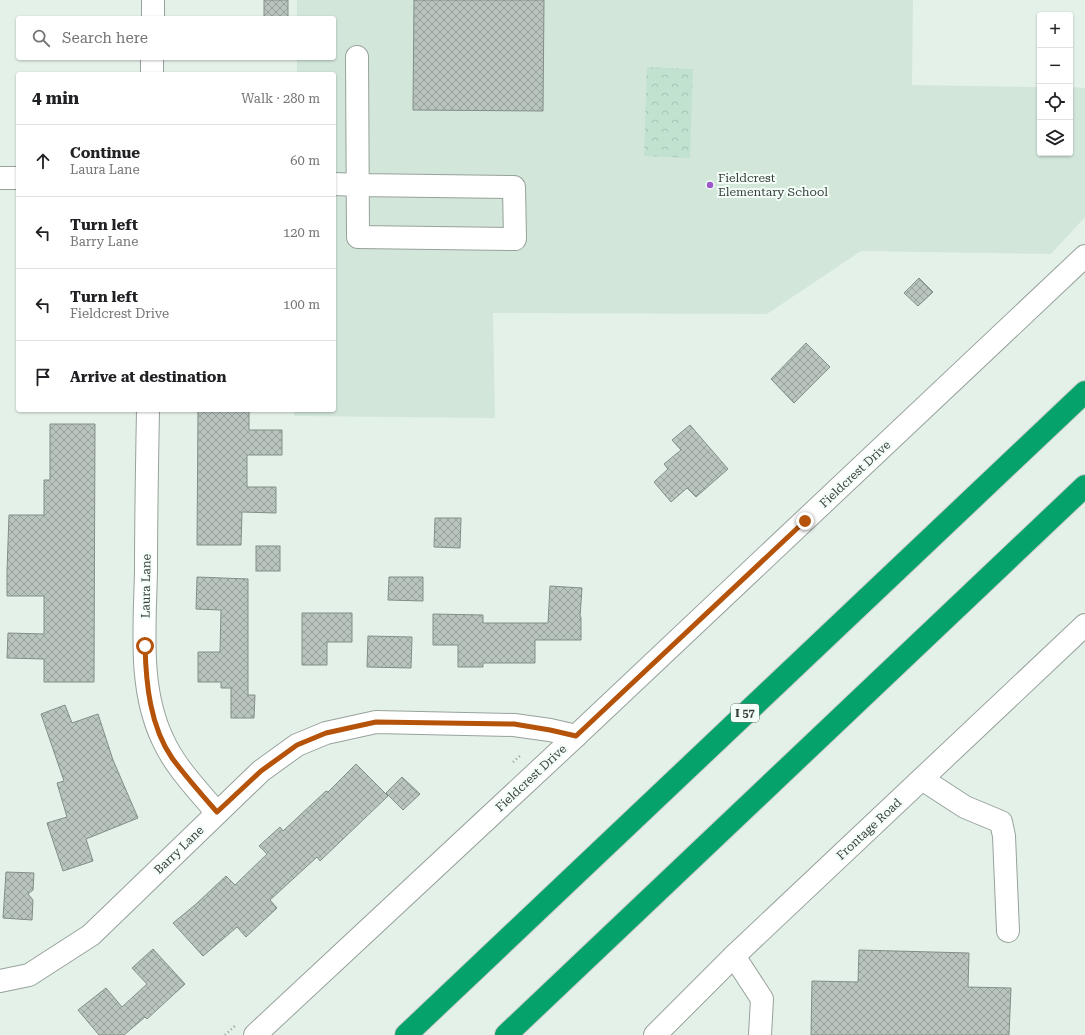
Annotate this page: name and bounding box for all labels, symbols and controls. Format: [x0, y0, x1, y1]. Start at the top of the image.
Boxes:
map controls [1037, 12, 1073, 156]
button: + [1037, 12, 1073, 48]
search box [16, 16, 336, 60]
icon: search [30, 27, 52, 49]
text: Search here [62, 29, 148, 47]
button: − [1037, 48, 1073, 84]
button: locate [1037, 84, 1073, 120]
text: 4 min [32, 88, 79, 108]
text: Walk · 280 m [241, 91, 320, 106]
button: layers [1037, 120, 1073, 156]
text: Continue [70, 144, 140, 162]
icon: ahead [32, 150, 54, 172]
text: 60 m [290, 153, 320, 168]
text: Laura Lane [70, 162, 140, 177]
place label: Fieldcrest Elementary School [718, 171, 828, 199]
marker: Fieldcrest Elementary School [705, 180, 715, 190]
text: Turn left [70, 216, 138, 234]
icon: left [32, 222, 54, 244]
text: 120 m [283, 225, 320, 240]
text: Barry Lane [70, 234, 138, 249]
text: Turn left [70, 288, 138, 306]
icon: left [32, 294, 54, 316]
text: 100 m [283, 297, 320, 312]
text: Fieldcrest Drive [70, 306, 169, 321]
icon: arrive [32, 366, 54, 388]
text: Arrive at destination [70, 368, 226, 386]
street label: Fieldcrest Drive [817, 437, 894, 510]
route end [796, 512, 814, 530]
street label: Laura Lane [138, 553, 154, 618]
route start [136, 637, 154, 655]
road number: I 57 [731, 704, 759, 722]
street label: Fieldcrest Drive [493, 741, 570, 814]
street label: Frontage Road [834, 795, 905, 863]
street label: Barry Lane [151, 823, 207, 877]

